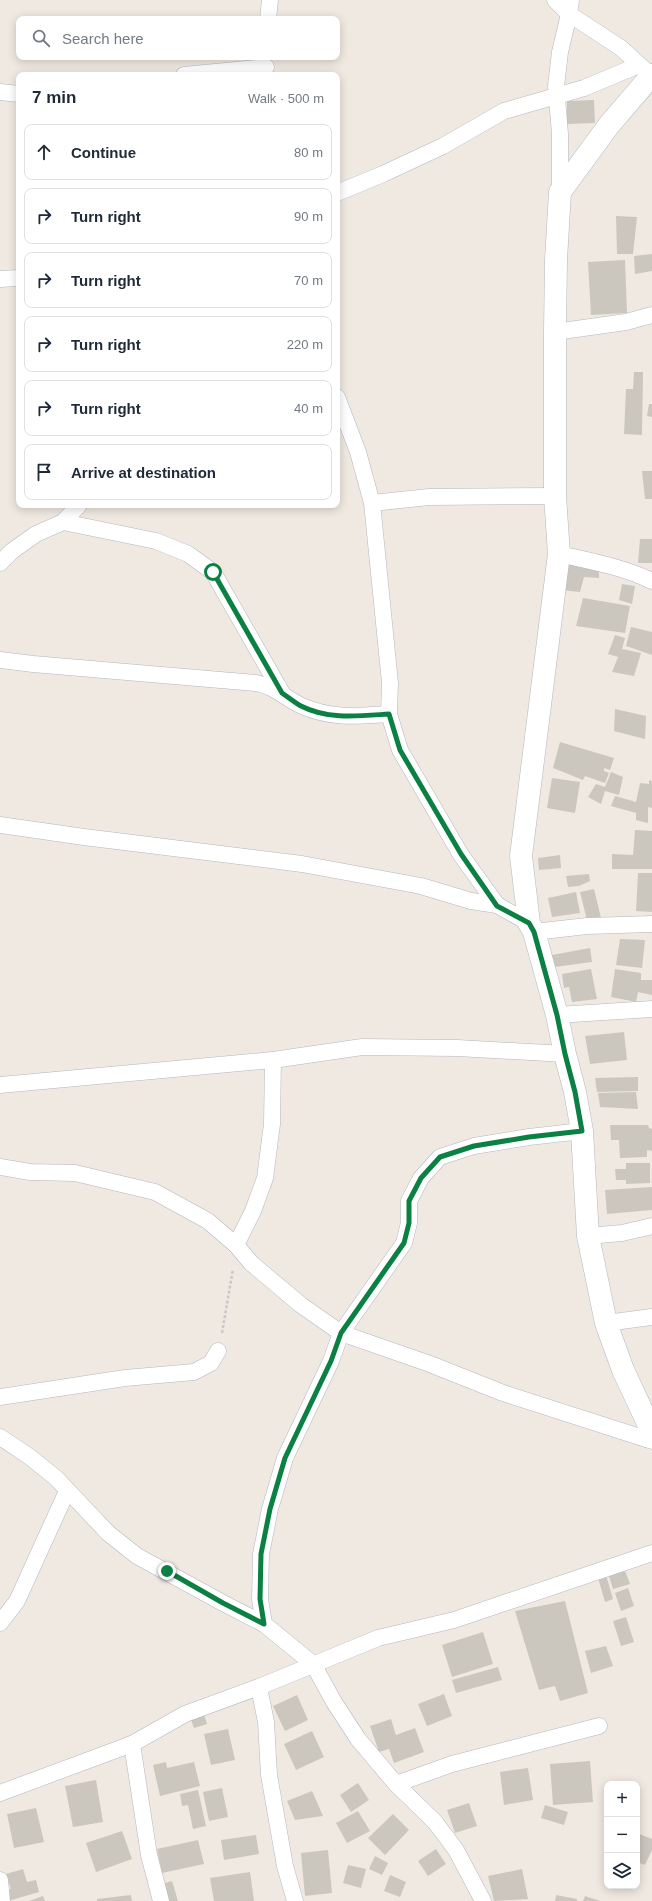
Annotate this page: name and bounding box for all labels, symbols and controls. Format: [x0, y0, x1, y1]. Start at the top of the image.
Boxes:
search box [16, 16, 340, 60]
icon: search [30, 27, 52, 49]
text: Search here [62, 30, 144, 47]
text: 7 min [32, 88, 76, 107]
text: Walk · 500 m [248, 91, 324, 106]
icon: ahead [33, 141, 55, 163]
text: Continue [71, 144, 136, 161]
text: 80 m [294, 145, 323, 160]
icon: right [33, 205, 55, 227]
text: Turn right [71, 208, 141, 225]
text: 90 m [294, 209, 323, 224]
icon: right [33, 269, 55, 291]
text: Turn right [71, 272, 141, 289]
text: 70 m [294, 273, 323, 288]
icon: right [33, 333, 55, 355]
text: Turn right [71, 336, 141, 353]
text: 220 m [287, 337, 323, 352]
icon: right [33, 397, 55, 419]
text: Turn right [71, 400, 141, 417]
text: 40 m [294, 401, 323, 416]
icon: arrive [33, 461, 55, 483]
text: Arrive at destination [71, 464, 216, 481]
route start [204, 563, 222, 581]
route end [158, 1562, 176, 1580]
map controls [604, 1781, 640, 1889]
button: + [604, 1781, 640, 1817]
button: − [604, 1817, 640, 1853]
button: layers [604, 1853, 640, 1889]

